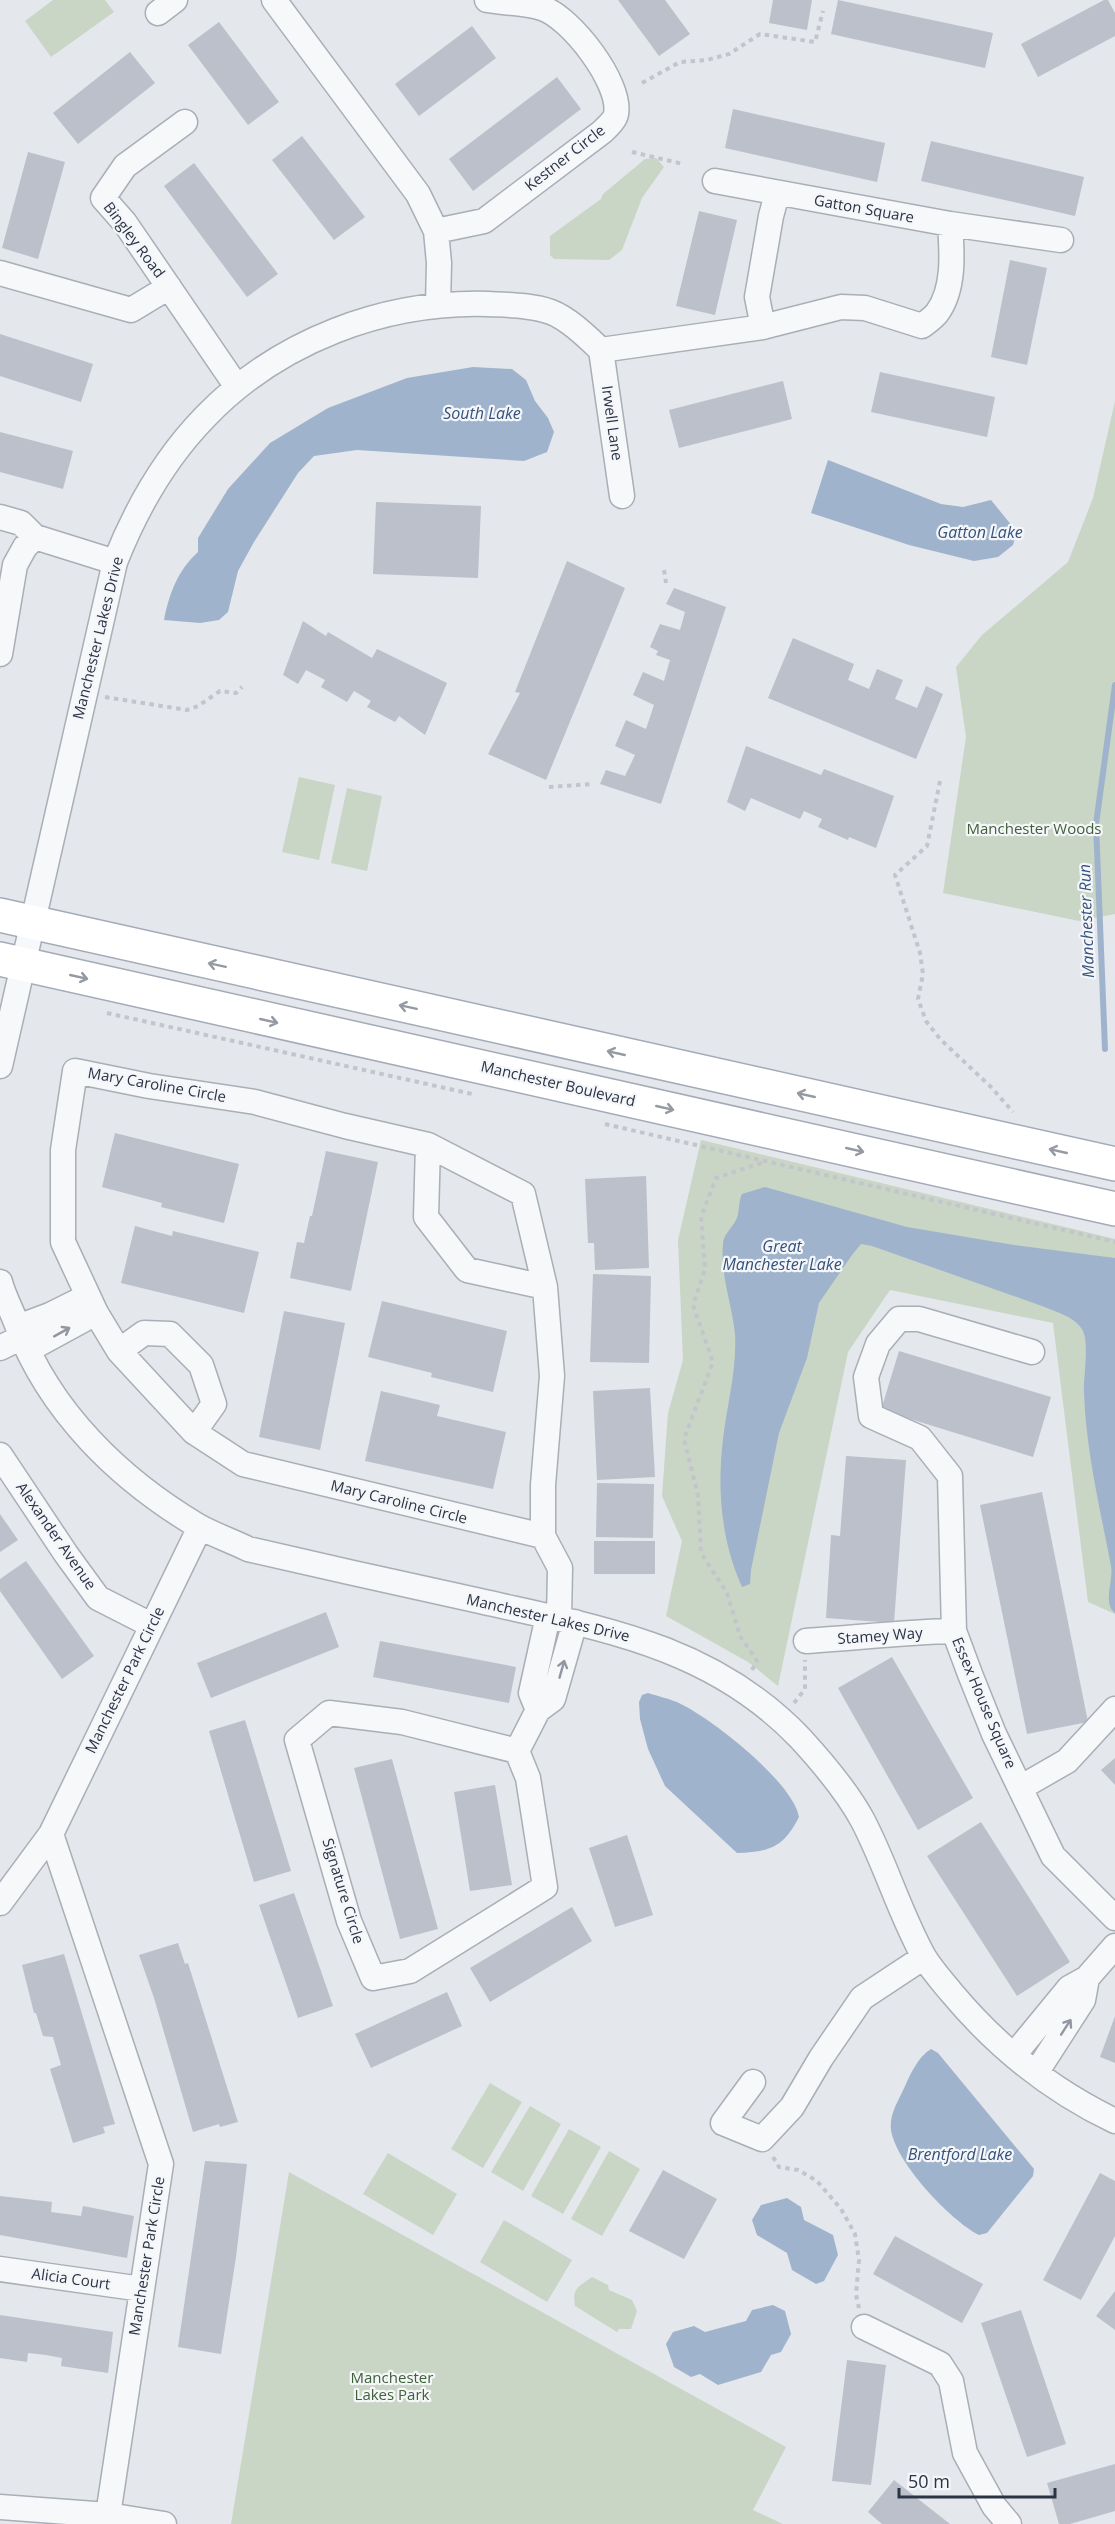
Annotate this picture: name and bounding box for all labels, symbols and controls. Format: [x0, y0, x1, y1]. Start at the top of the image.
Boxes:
street label: Kestner Circle [520, 120, 609, 195]
street label: Gatton Square [812, 189, 916, 227]
street label: Bingley Road [100, 197, 170, 281]
street label: Irwell Lane [598, 384, 628, 462]
water label: South Lake [443, 402, 521, 424]
water label: Gatton Lake [937, 521, 1023, 543]
street label: Manchester Lakes Drive [67, 554, 127, 721]
park label: Manchester Woods [967, 818, 1102, 838]
water label: Manchester Run [1073, 864, 1099, 978]
one-way arrow [208, 958, 227, 970]
one-way arrow [69, 972, 88, 983]
one-way arrow [399, 1000, 418, 1012]
one-way arrow [259, 1015, 278, 1027]
one-way arrow [606, 1047, 626, 1058]
street label: Manchester Boulevard [479, 1056, 637, 1111]
street label: Mary Caroline Circle [86, 1062, 228, 1106]
one-way arrow [797, 1089, 816, 1100]
one-way arrow [655, 1102, 674, 1114]
one-way arrow [845, 1145, 864, 1157]
one-way arrow [1049, 1145, 1068, 1156]
water label: Great Manchester Lake [722, 1235, 842, 1275]
one-way arrow [53, 1326, 70, 1338]
street label: Mary Caroline Circle [329, 1474, 470, 1528]
street label: Alexander Avenue [12, 1478, 101, 1593]
street label: Manchester Lakes Drive [465, 1588, 632, 1646]
street label: Manchester Park Circle [80, 1603, 168, 1756]
street label: Stamey Way [837, 1622, 924, 1648]
street label: Essex House Square [948, 1634, 1022, 1771]
one-way arrow [556, 1660, 568, 1679]
street label: Signature Circle [318, 1835, 370, 1946]
one-way arrow [1060, 2019, 1072, 2036]
water label: Brentford Lake [908, 2143, 1012, 2165]
street label: Manchester Park Circle [124, 2175, 168, 2337]
street label: Alicia Court [30, 2263, 112, 2293]
park label: Manchester Lakes Park [351, 2367, 433, 2404]
scale bar [899, 2461, 1055, 2499]
text: 50 m [908, 2469, 950, 2493]

